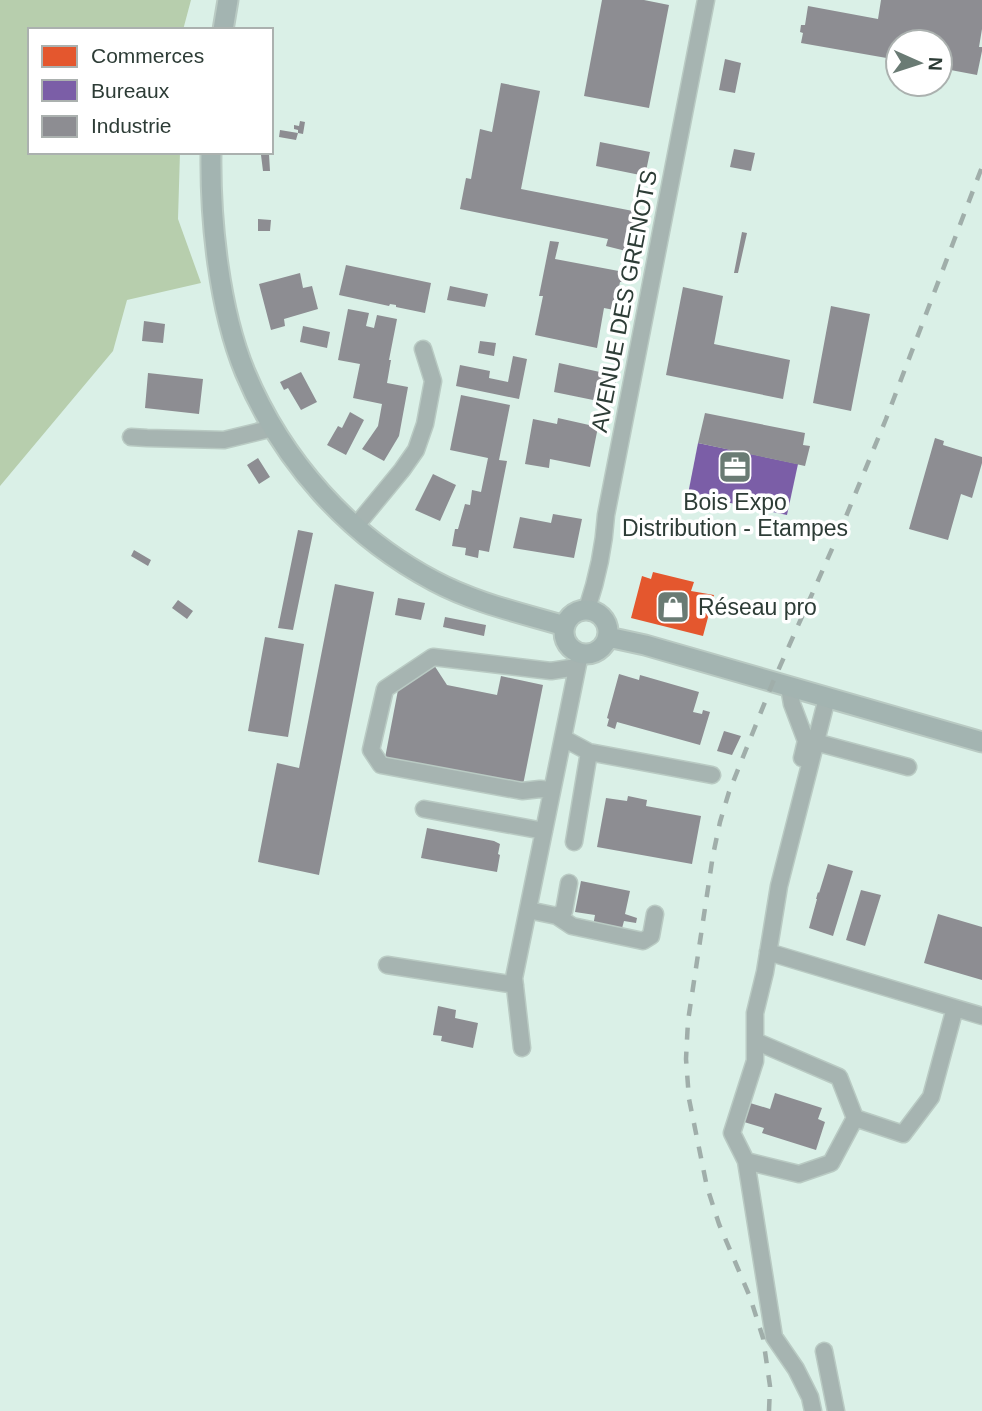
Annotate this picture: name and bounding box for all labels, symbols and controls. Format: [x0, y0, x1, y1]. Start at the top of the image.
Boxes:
legend [28, 28, 273, 154]
north arrow [884, 28, 954, 98]
text: Commerces [91, 44, 204, 67]
text: N [925, 56, 946, 71]
text: Bureaux [91, 79, 170, 102]
text: Industrie [91, 114, 172, 137]
street label: AVENUE DES GRENOTS [586, 168, 662, 434]
office icon: Bois Expo Distribution - Etampes [716, 448, 754, 486]
place label: Bois Expo Distribution - Etampes [622, 489, 848, 541]
shop icon: Réseau pro [654, 588, 692, 626]
place label: Réseau pro [698, 594, 817, 620]

